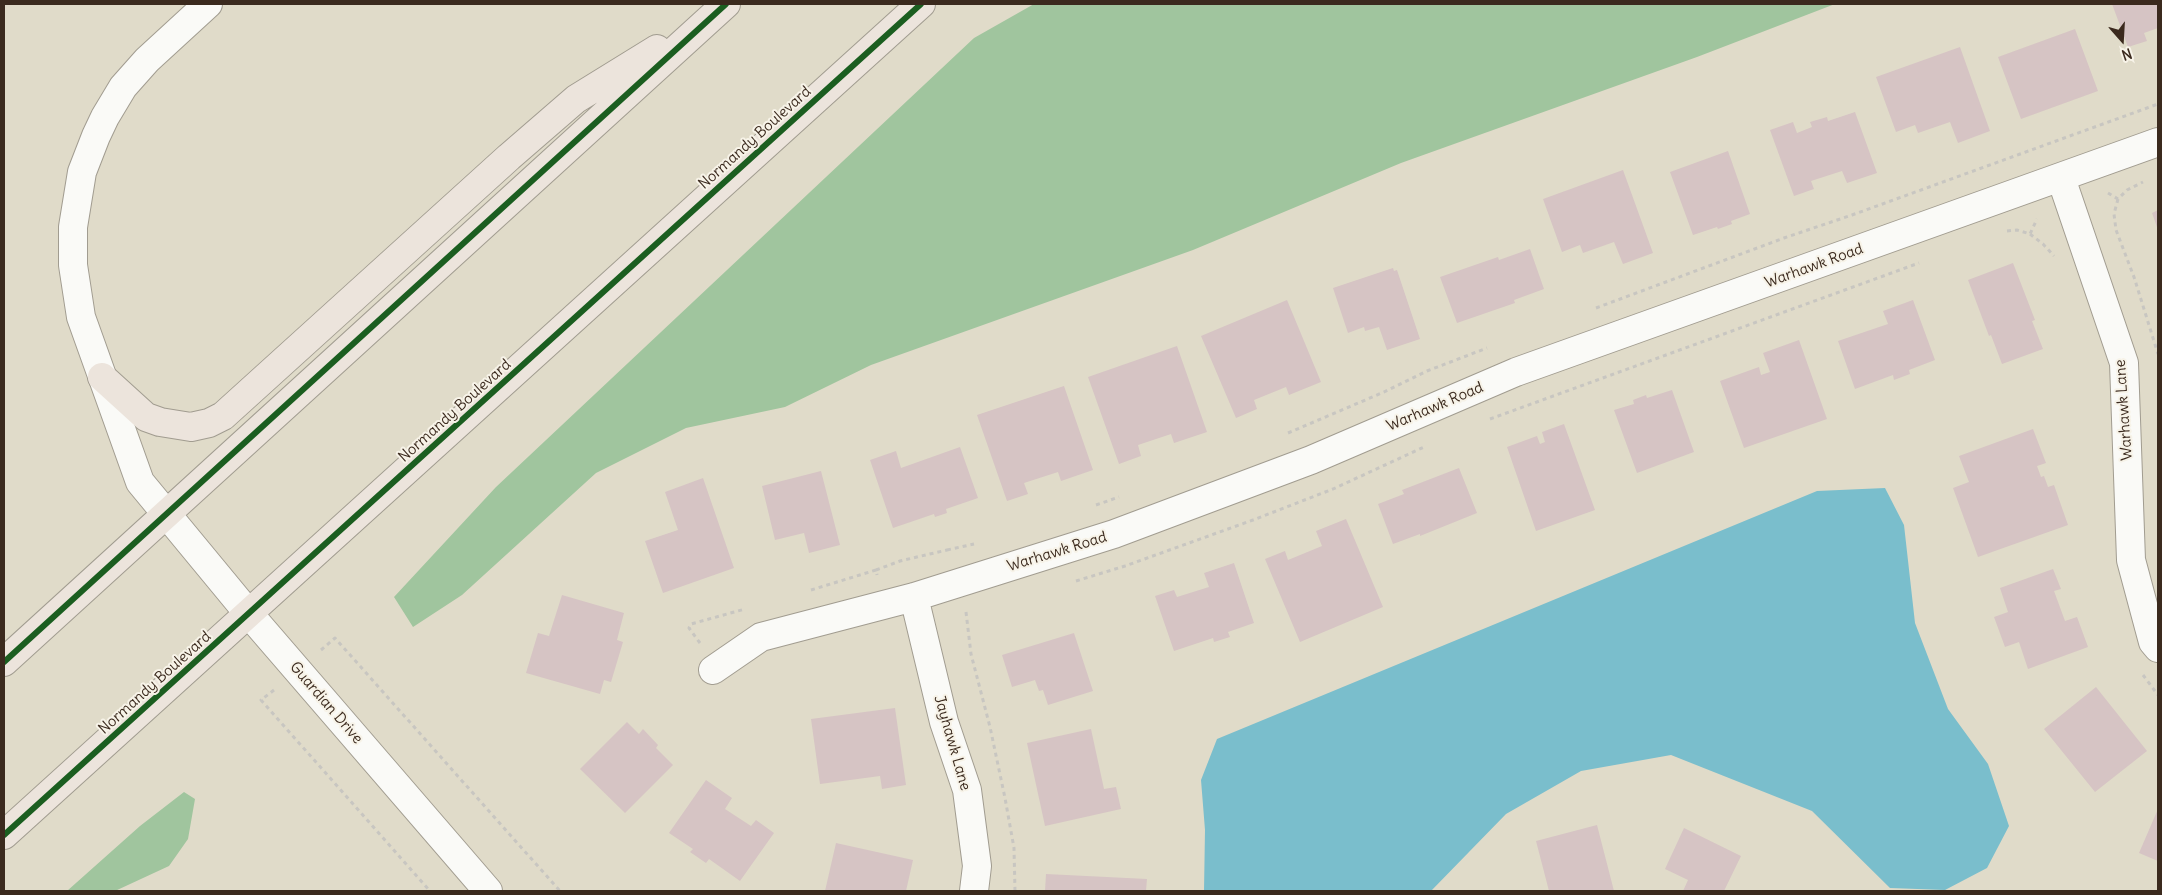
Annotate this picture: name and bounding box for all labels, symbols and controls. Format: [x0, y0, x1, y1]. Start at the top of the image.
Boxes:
north arrow [2097, 15, 2147, 65]
text: N [2119, 44, 2134, 64]
street label: Normandy Boulevard [695, 83, 815, 193]
street label: Warhawk Road [1762, 240, 1866, 292]
street label: Normandy Boulevard [395, 356, 515, 466]
street label: Warhawk Lane [2111, 359, 2137, 461]
street label: Warhawk Road [1384, 379, 1486, 435]
street label: Warhawk Road [1005, 528, 1109, 576]
street label: Normandy Boulevard [95, 628, 215, 738]
street label: Guardian Drive [286, 658, 366, 748]
street label: Jayhawk Lane [930, 693, 974, 793]

